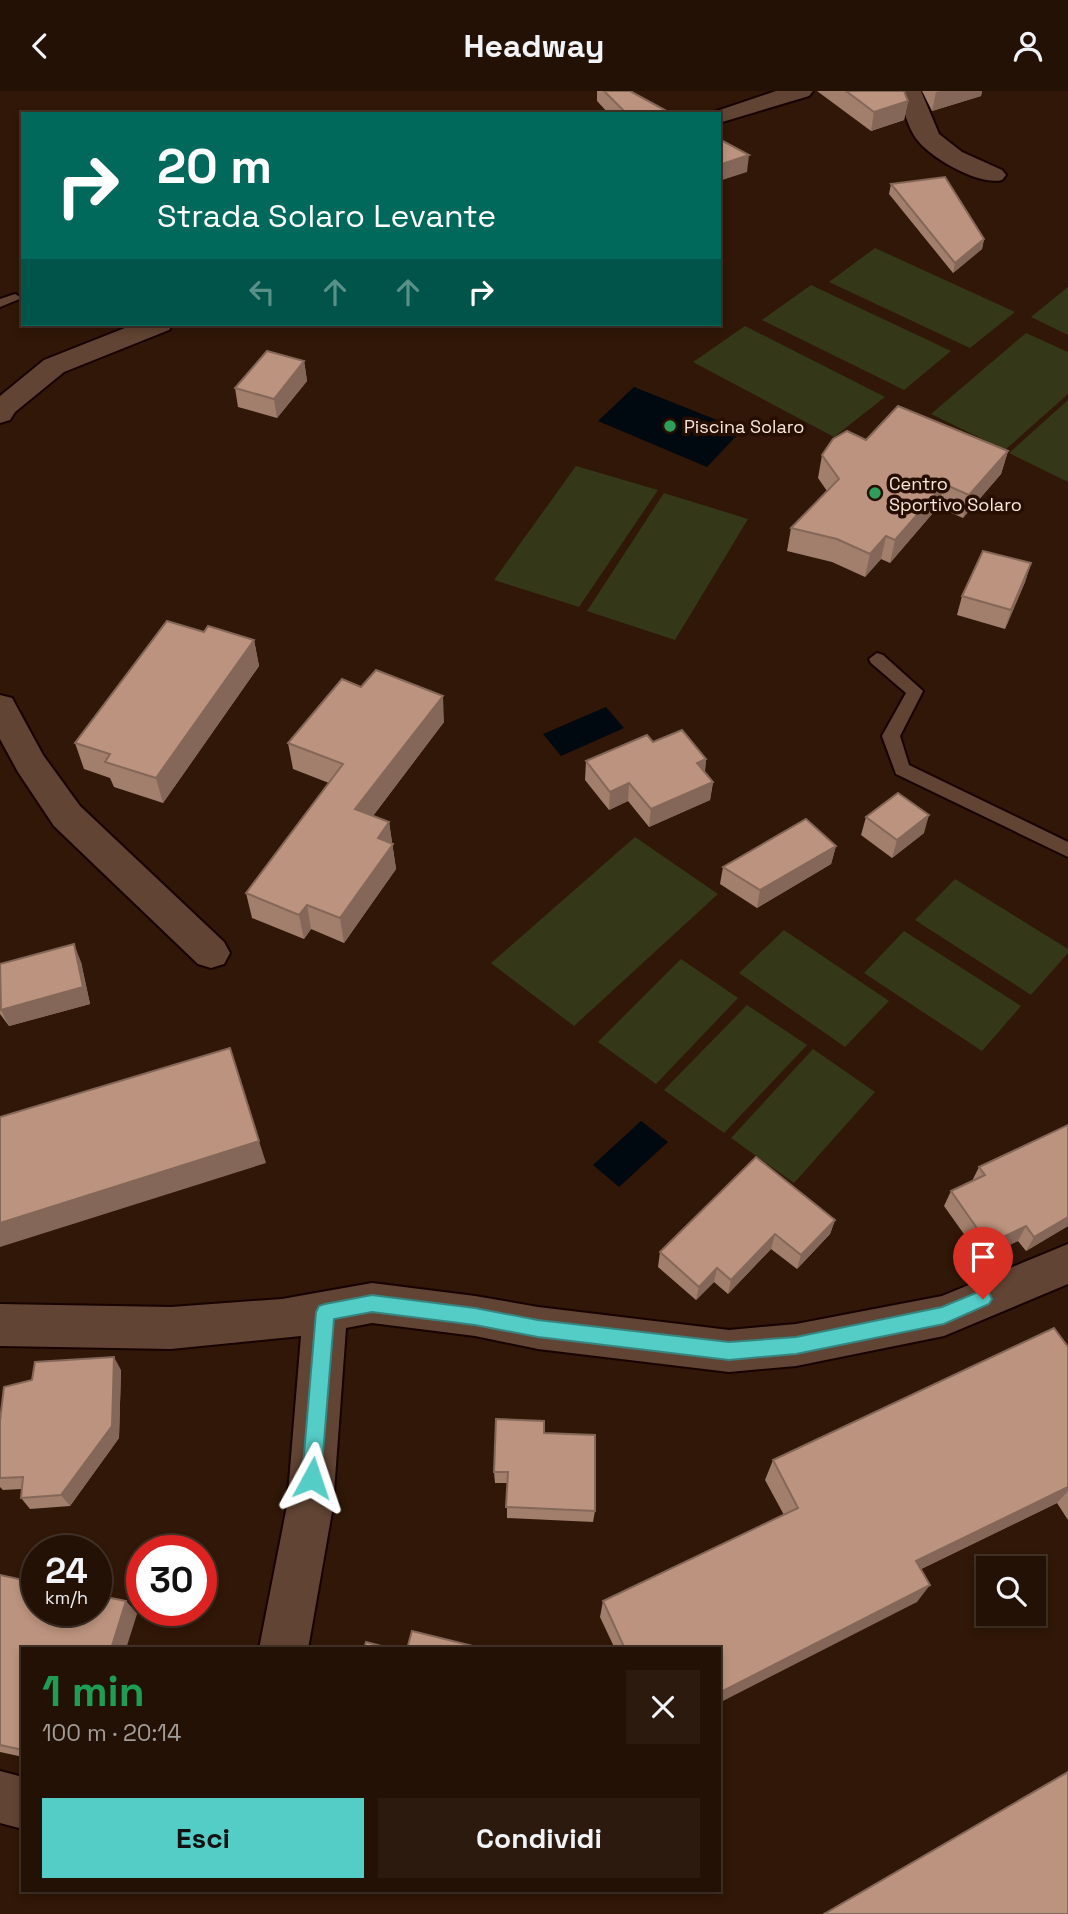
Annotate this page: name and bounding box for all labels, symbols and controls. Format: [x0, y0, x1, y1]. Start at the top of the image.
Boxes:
text: Headway [464, 26, 604, 66]
icon: back [21, 27, 59, 65]
icon: person [1009, 27, 1047, 65]
text: 20 m [157, 135, 272, 197]
icon: right [42, 140, 133, 231]
text: Strada Solaro Levante [157, 196, 496, 236]
icon: left [243, 273, 281, 311]
icon: ahead [316, 273, 354, 311]
icon: ahead [389, 273, 427, 311]
icon: right [462, 273, 500, 311]
place label: Piscina Solaro [684, 415, 804, 438]
marker: Piscina Solaro [662, 418, 678, 434]
place label: Centro Sportivo Solaro [889, 472, 1022, 516]
marker: Centro Sportivo Solaro [867, 485, 883, 501]
pin [953, 1227, 1013, 1299]
icon: arrive [964, 1238, 1002, 1276]
position arrow [275, 1441, 349, 1515]
speed limit sign: 30 [126, 1535, 217, 1626]
text: 24 [45, 1549, 88, 1593]
map controls [976, 1556, 1046, 1626]
button: search [976, 1556, 1046, 1626]
text: km/h [45, 1586, 88, 1609]
text: 1 min [42, 1665, 145, 1718]
button: close [626, 1670, 700, 1744]
text: 100 m · 20:14 [42, 1718, 181, 1748]
button: Esci [42, 1798, 364, 1878]
button: Condividi [378, 1798, 700, 1878]

